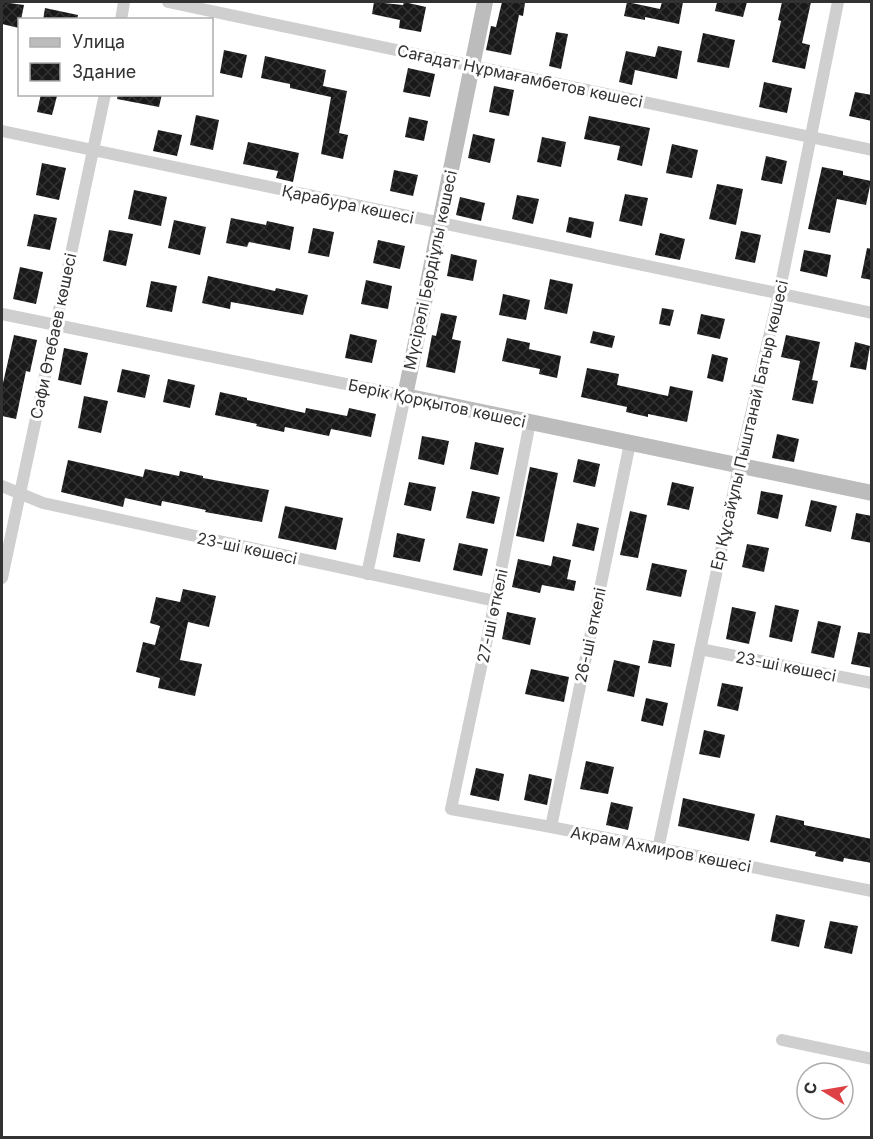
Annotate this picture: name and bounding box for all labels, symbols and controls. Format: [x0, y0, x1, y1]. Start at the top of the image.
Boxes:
legend [18, 18, 213, 96]
text: Улица [72, 31, 125, 52]
street label: Сағадат Нұрмағамбетов көшесі [395, 40, 645, 112]
text: Здание [72, 61, 136, 82]
street label: Мүсірәлі Бердіұлы көшесі [399, 168, 461, 372]
street label: Қарабура көшесі [280, 180, 416, 228]
street label: Сафи Өтебаев көшесі [26, 251, 80, 421]
street label: Ер Құсайұлы Пыштанай Батыр көшесі [706, 278, 792, 572]
street label: Берік Қорқытов көшесі [346, 374, 528, 432]
street label: 23-шi көшесi [195, 528, 299, 568]
street label: 27-ші өткелі [472, 567, 512, 665]
street label: 26-ші өткелі [570, 586, 610, 684]
street label: 23-шi көшесi [734, 646, 838, 686]
street label: Акрам Ахмиров көшесі [569, 822, 753, 876]
north arrow [795, 1061, 855, 1121]
text: С [799, 1080, 821, 1096]

